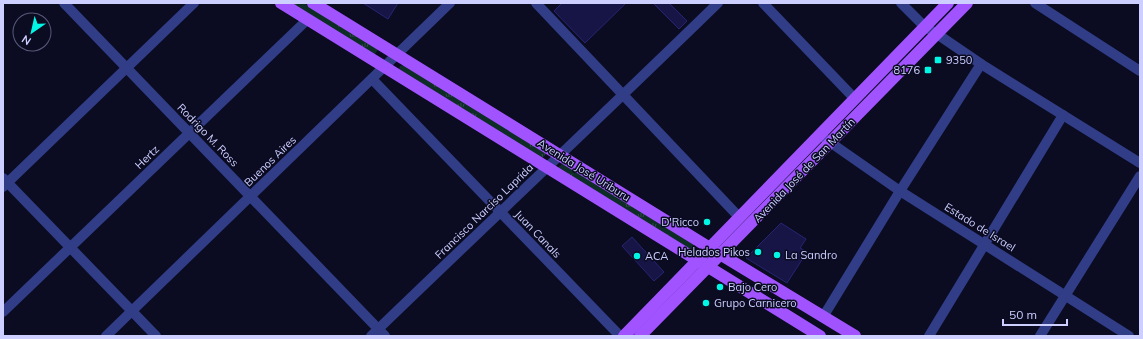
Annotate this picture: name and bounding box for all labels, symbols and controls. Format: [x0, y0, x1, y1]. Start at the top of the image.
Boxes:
north arrow [12, 12, 52, 52]
text: N [19, 32, 34, 48]
place label: 9350 [946, 53, 973, 67]
marker: 9350 [933, 55, 943, 65]
place label: 8176 [894, 63, 920, 77]
marker: 8176 [923, 65, 933, 75]
street label: Rodrigo M. Ross [174, 101, 242, 169]
street label: Avenida José de San Martín [750, 115, 858, 225]
street label: Buenos Aires [241, 133, 299, 189]
street label: Avenida José Uriburu [535, 136, 633, 204]
street label: Hertz [132, 142, 162, 172]
street label: Francisco Narciso Laprida [432, 160, 536, 262]
street label: Estado de Israel [942, 200, 1018, 254]
street label: Juan Canals [512, 207, 564, 261]
place label: D'Ricco [661, 215, 699, 229]
marker: D'Ricco [702, 217, 712, 227]
place label: Helados Pikos [678, 245, 750, 259]
marker: Helados Pikos [753, 247, 763, 257]
place label: La Sandro [785, 248, 837, 262]
place label: ACA [645, 249, 668, 263]
marker: La Sandro [772, 250, 782, 260]
marker: ACA [632, 251, 642, 261]
place label: Bajo Cero [728, 280, 777, 294]
marker: Bajo Cero [715, 282, 725, 292]
place label: Grupo Carnicero [714, 296, 797, 310]
marker: Grupo Carnicero [701, 298, 711, 308]
scale bar [1003, 301, 1067, 327]
text: 50 m [1009, 307, 1037, 322]

